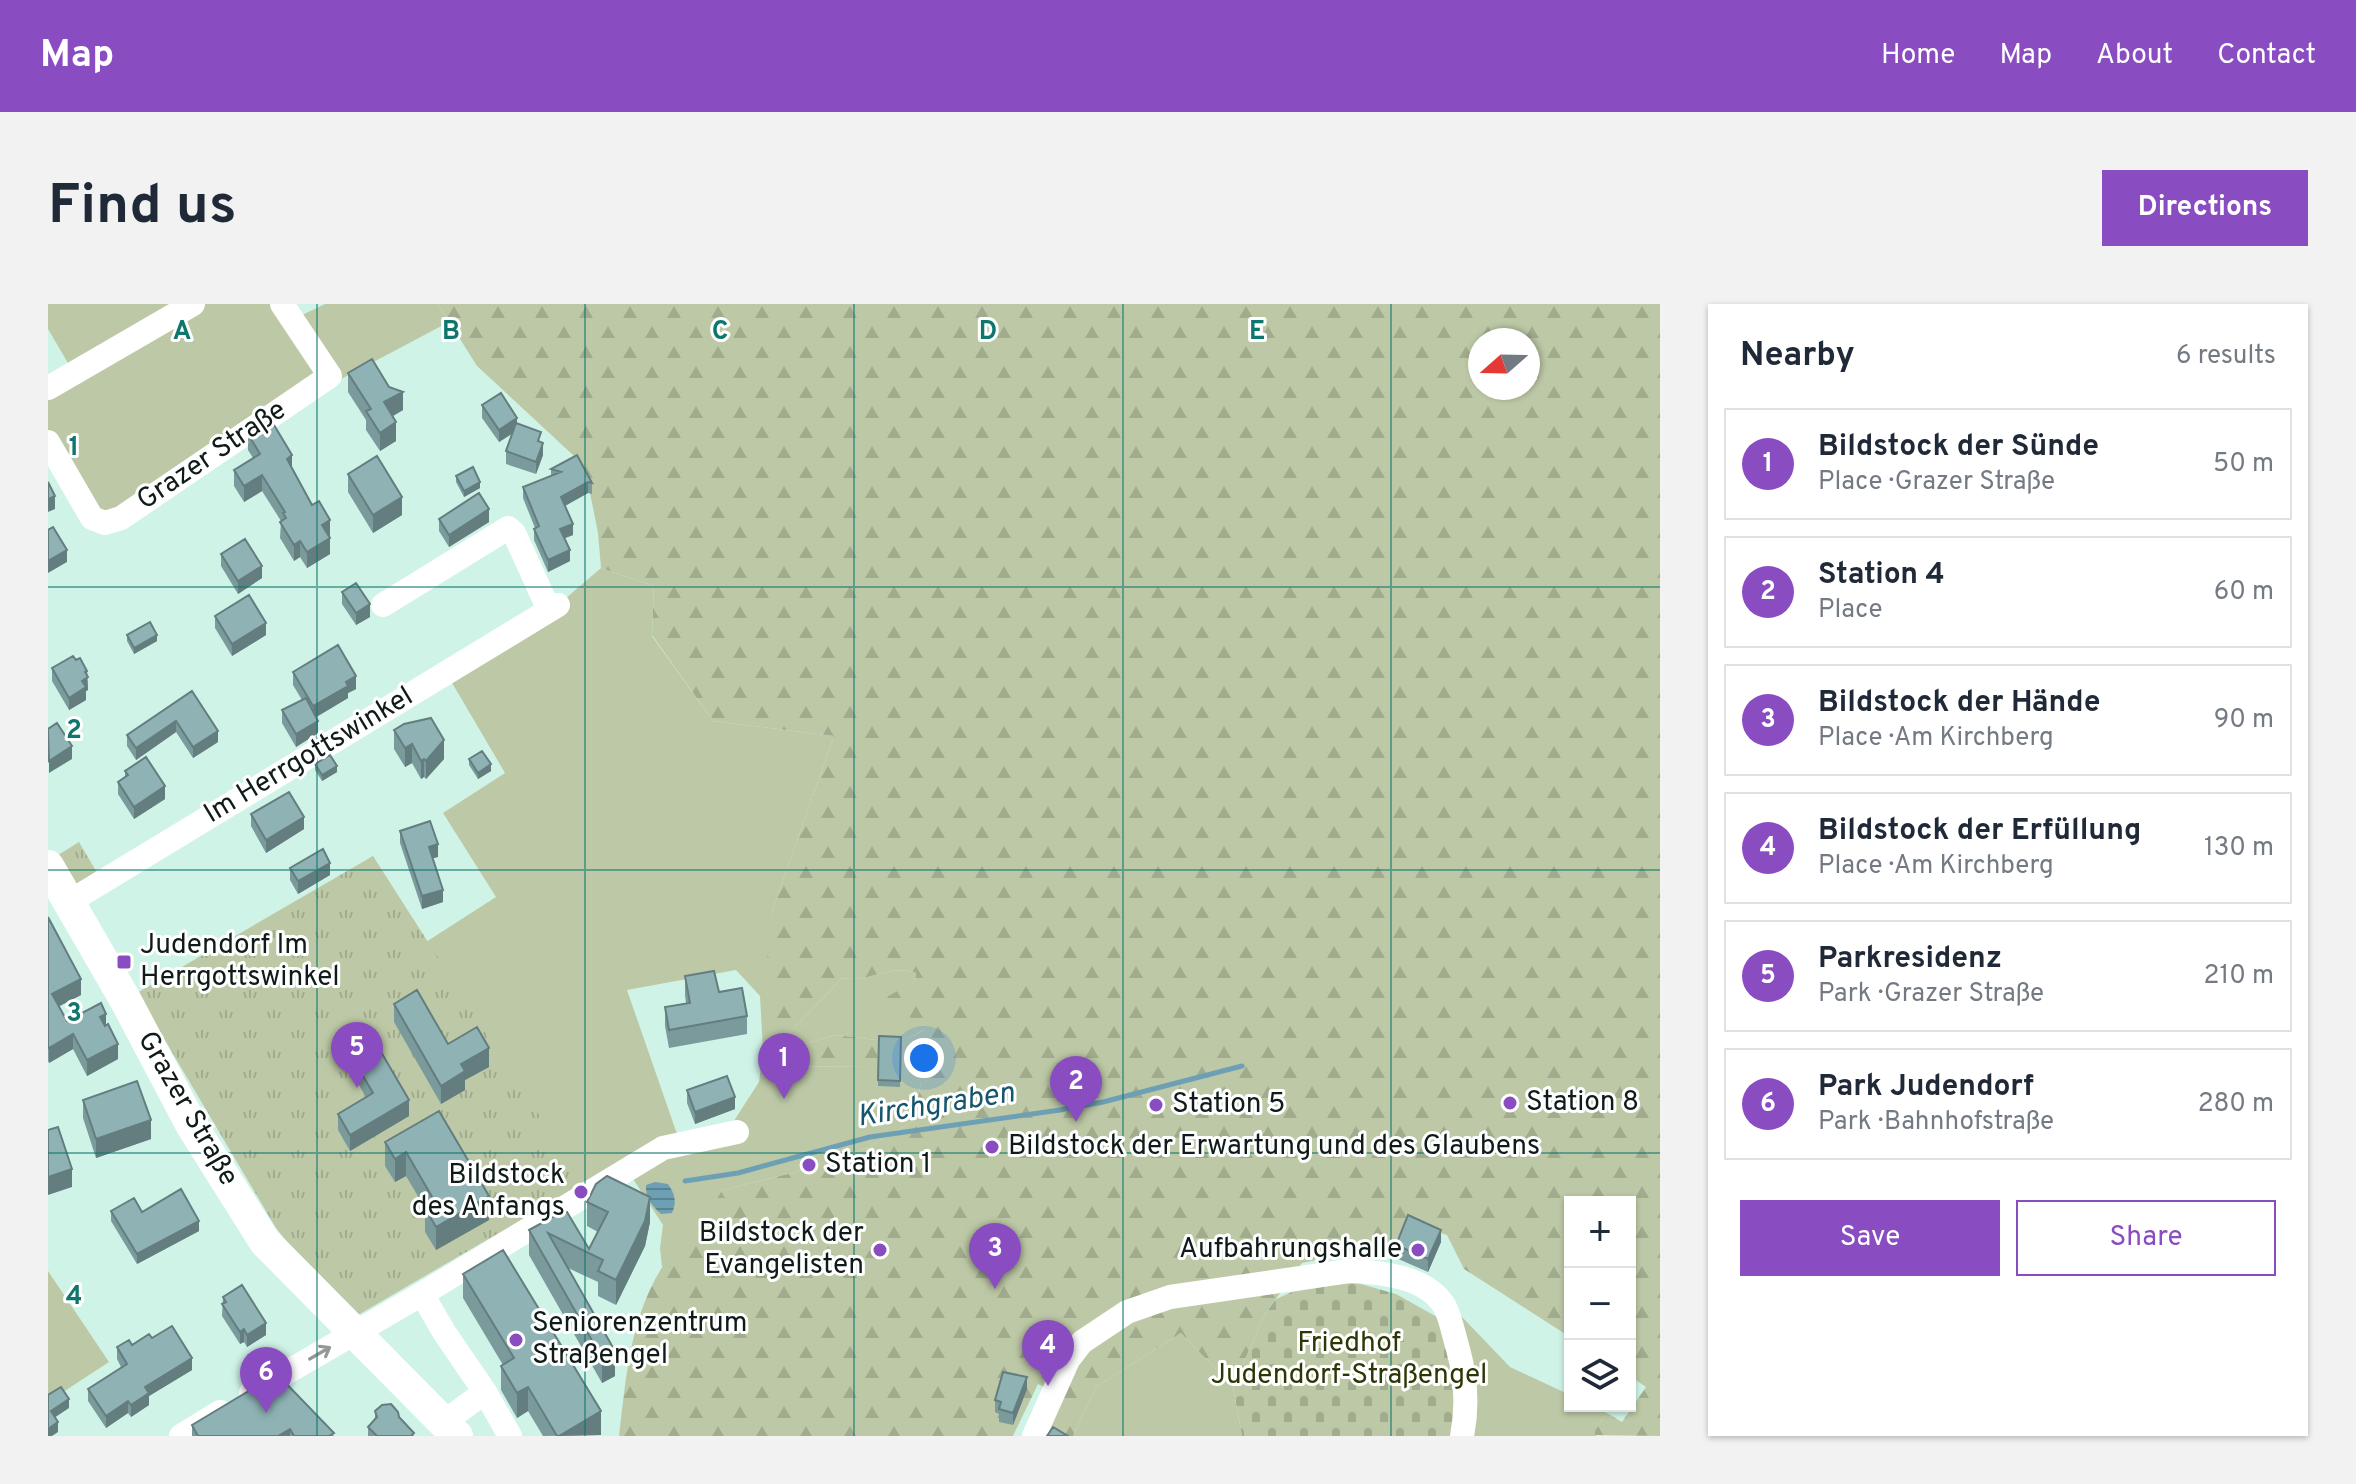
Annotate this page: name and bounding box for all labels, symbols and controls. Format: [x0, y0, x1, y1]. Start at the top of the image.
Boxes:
text: Map [40, 32, 114, 81]
text: Home [1881, 38, 1955, 74]
text: Map [1999, 38, 2052, 74]
text: About [2096, 38, 2173, 74]
text: Contact [2217, 38, 2316, 74]
button: Directions [2102, 170, 2308, 246]
text: Find us [48, 173, 237, 243]
text: A [173, 316, 191, 349]
text: B [442, 316, 460, 349]
text: C [712, 316, 728, 349]
text: D [979, 316, 997, 349]
text: E [1249, 316, 1265, 349]
north arrow [1468, 328, 1540, 400]
text: Nearby [1740, 335, 1855, 378]
text: 6 results [2176, 340, 2276, 373]
street label: Grazer Straße [130, 393, 294, 519]
text: Bildstock der Sünde [1818, 429, 2099, 466]
text: 1 [69, 432, 79, 465]
text: 1 [1763, 448, 1773, 481]
text: 50 m [2213, 448, 2274, 481]
text: Place · Grazer Straße [1818, 466, 2055, 499]
text: Station 4 [1818, 557, 1945, 594]
text: 2 [1760, 576, 1776, 609]
text: 60 m [2214, 576, 2274, 609]
text: Place [1818, 594, 1882, 627]
street label: Im Herrgottswinkel [198, 679, 420, 833]
text: Bildstock der Hände [1818, 685, 2100, 722]
text: 3 [1760, 704, 1776, 737]
text: 90 m [2214, 704, 2274, 737]
text: 2 [66, 715, 82, 748]
text: Place · Am Kirchberg [1818, 722, 2054, 755]
text: Bildstock der Erfüllung [1818, 813, 2141, 850]
text: 4 [1760, 832, 1776, 865]
text: 130 m [2204, 832, 2274, 865]
text: Place · Am Kirchberg [1818, 850, 2054, 883]
place label: Judendorf Im Herrgottswinkel [140, 928, 340, 996]
text: Parkresidenz [1818, 941, 2002, 978]
marker: Judendorf Im Herrgottswinkel [115, 953, 133, 971]
text: 5 [1760, 960, 1776, 993]
text: 210 m [2204, 960, 2274, 993]
text: Park · Grazer Straße [1818, 978, 2044, 1011]
text: 3 [66, 998, 82, 1031]
pin: 5 [331, 1022, 383, 1088]
street label: Grazer Straße [128, 1025, 246, 1193]
pin: 1 [758, 1033, 810, 1099]
your location [904, 1038, 944, 1078]
pin: 2 [1050, 1056, 1102, 1122]
text: Park Judendorf [1818, 1069, 2034, 1106]
water label: Kirchgraben [855, 1075, 1017, 1137]
place label: Station 8 [1526, 1085, 1639, 1121]
place label: Station 5 [1172, 1087, 1285, 1123]
text: 6 [1760, 1088, 1776, 1121]
text: 280 m [2198, 1088, 2274, 1121]
marker: Station 8 [1501, 1094, 1519, 1112]
marker: Station 5 [1147, 1096, 1165, 1114]
text: Park · Bahnhofstraße [1818, 1106, 2054, 1139]
place label: Bildstock der Erwartung und des Glaubens [1008, 1129, 1540, 1165]
marker: Bildstock der Erwartung und des Glaubens [983, 1138, 1001, 1156]
place label: Station 1 [825, 1147, 932, 1183]
marker: Station 1 [800, 1156, 818, 1174]
place label: Bildstock des Anfangs [412, 1158, 565, 1226]
marker: Bildstock des Anfangs [572, 1183, 590, 1201]
map controls [1564, 1196, 1636, 1412]
button: + [1564, 1196, 1636, 1268]
button: Save [1740, 1200, 2000, 1276]
button: Share [2016, 1200, 2276, 1276]
place label: Bildstock der Evangelisten [699, 1216, 864, 1284]
pin: 3 [969, 1223, 1021, 1289]
place label: Aufbahrungshalle [1179, 1232, 1402, 1268]
marker: Bildstock der Evangelisten [871, 1241, 889, 1259]
marker: Aufbahrungshalle [1409, 1241, 1427, 1259]
button: − [1564, 1268, 1636, 1340]
text: 4 [66, 1281, 82, 1314]
place label: Seniorenzentrum Straßengel [532, 1306, 748, 1374]
pin: 4 [1022, 1320, 1074, 1386]
park label: Friedhof Judendorf-Straßengel [1211, 1326, 1487, 1394]
marker: Seniorenzentrum Straßengel [507, 1331, 525, 1349]
button: layers [1564, 1340, 1636, 1412]
one-way arrow [307, 1345, 331, 1360]
pin: 6 [240, 1347, 292, 1413]

